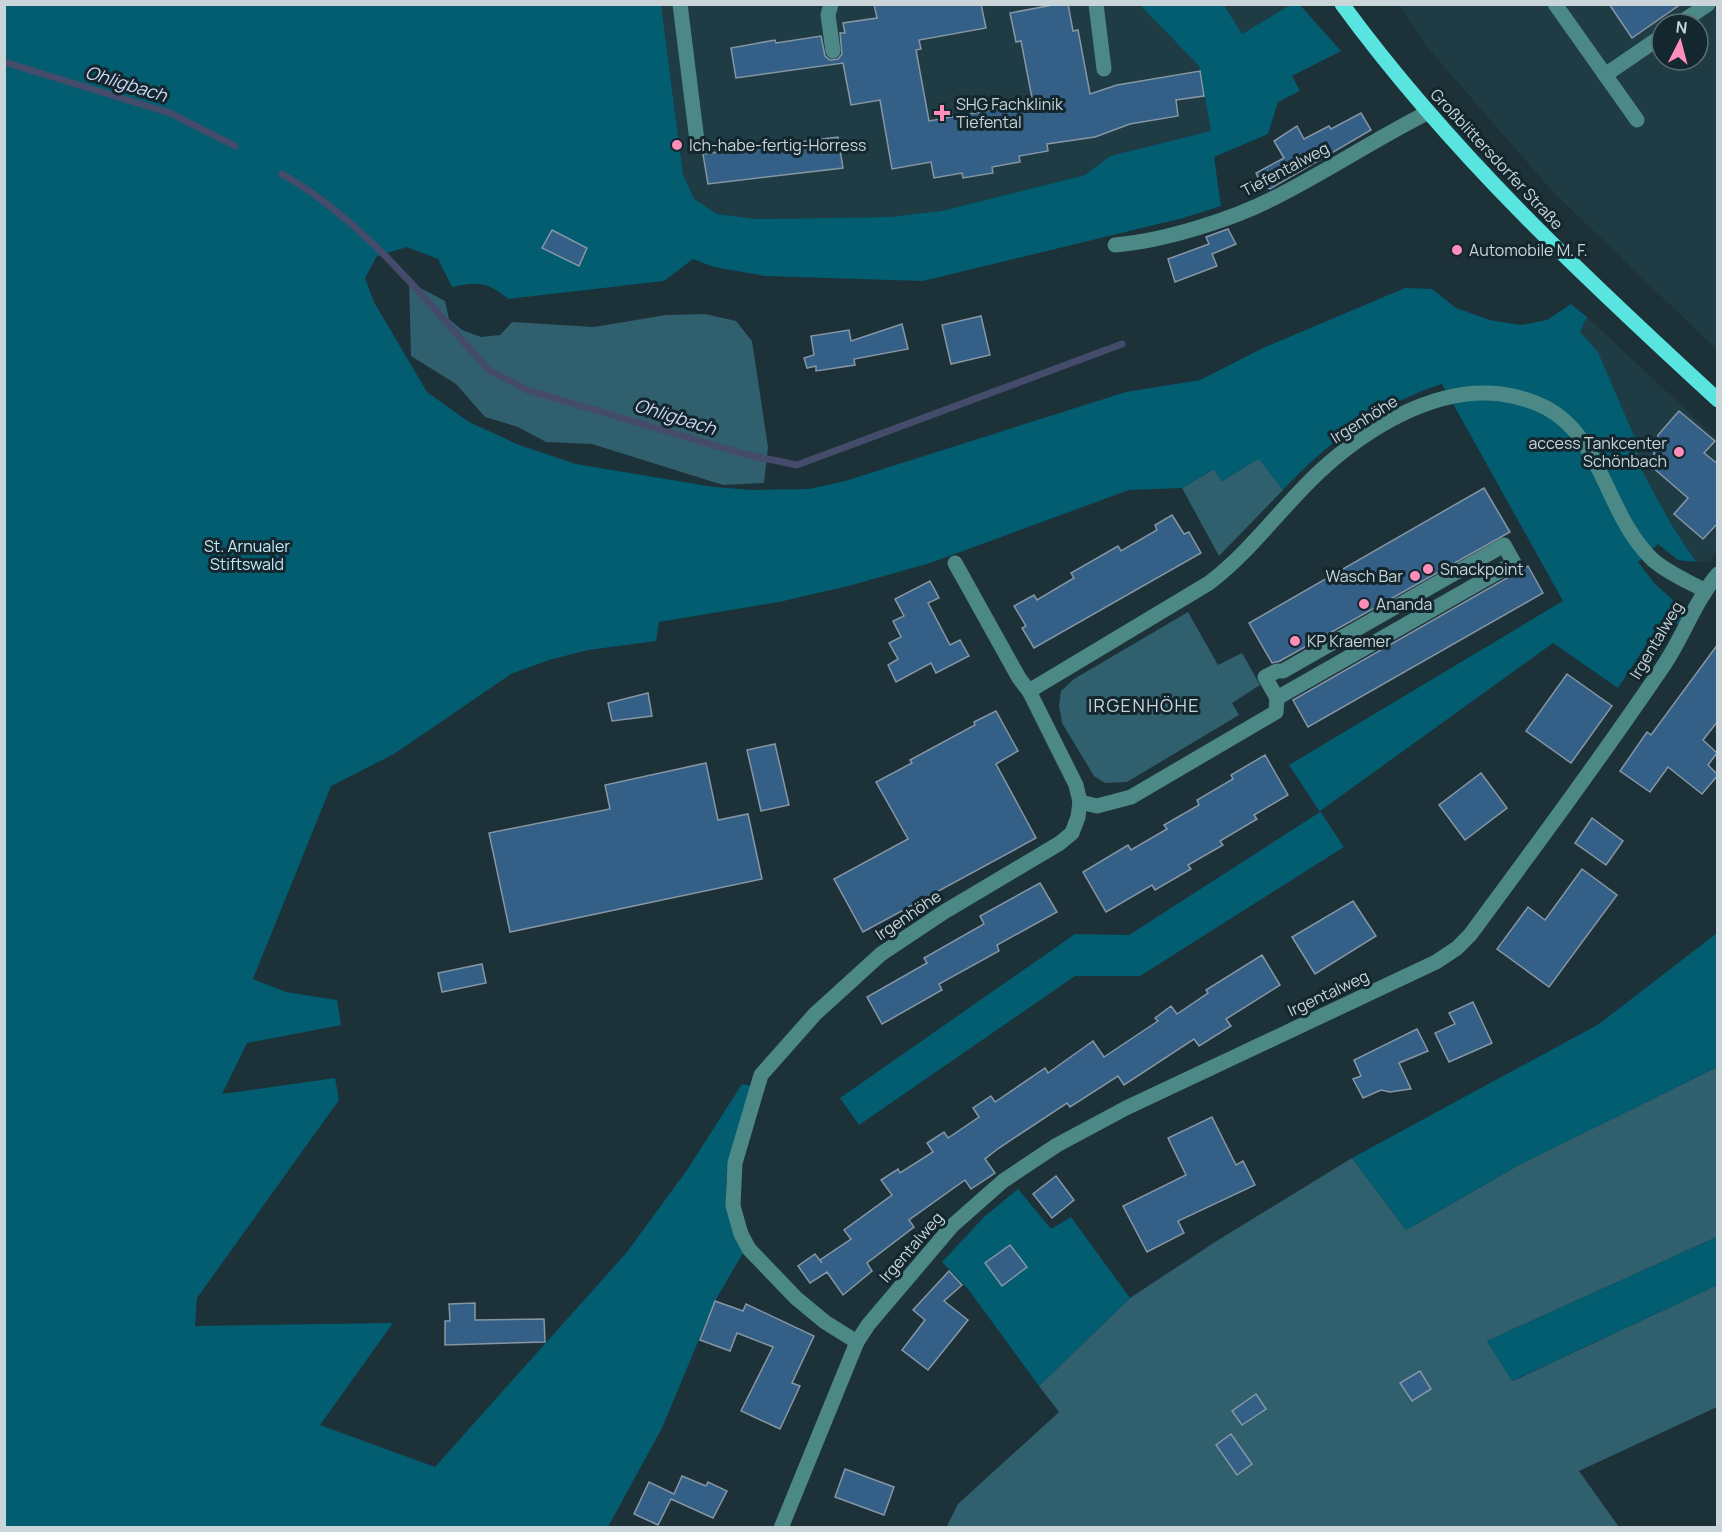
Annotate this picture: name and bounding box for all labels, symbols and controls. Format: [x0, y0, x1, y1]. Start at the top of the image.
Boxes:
north arrow [1650, 12, 1710, 72]
text: N [1675, 16, 1688, 39]
water label: Ohligbach [83, 59, 171, 107]
street label: Großblittersdorfer Straße [1426, 84, 1568, 234]
place label: SHG Fachklinik Tiefental [956, 93, 1064, 133]
marker: SHG Fachklinik Tiefental [933, 104, 951, 122]
place label: Ich-habe-fertig-Horress [689, 134, 867, 156]
street label: Tiefentalweg [1237, 137, 1333, 201]
marker: Ich-habe-fertig-Horress [670, 138, 684, 152]
place label: Automobile M. F. [1469, 239, 1588, 261]
marker: Automobile M. F. [1450, 243, 1464, 257]
street label: Irgenhöhe [1326, 390, 1402, 448]
water label: Ohligbach [632, 392, 720, 440]
place label: access Tankcenter Schönbach [1528, 432, 1667, 472]
marker: access Tankcenter Schönbach [1672, 445, 1686, 459]
park label: St. Arnualer Stiftswald [204, 535, 290, 575]
place label: Snackpoint [1440, 558, 1524, 580]
marker: Snackpoint [1421, 562, 1435, 576]
place label: Wasch Bar [1325, 565, 1403, 587]
marker: Wasch Bar [1408, 569, 1422, 583]
place label: Ananda [1376, 593, 1432, 615]
marker: Ananda [1357, 597, 1371, 611]
street label: Irgentalweg [1624, 597, 1688, 683]
place label: KP Kraemer [1307, 630, 1391, 652]
marker: KP Kraemer [1288, 634, 1302, 648]
district label: IRGENHÖHE [1088, 693, 1200, 717]
street label: Irgenhöhe [871, 885, 945, 945]
street label: Irgentalweg [1284, 965, 1372, 1021]
street label: Irgentalweg [874, 1207, 948, 1287]

